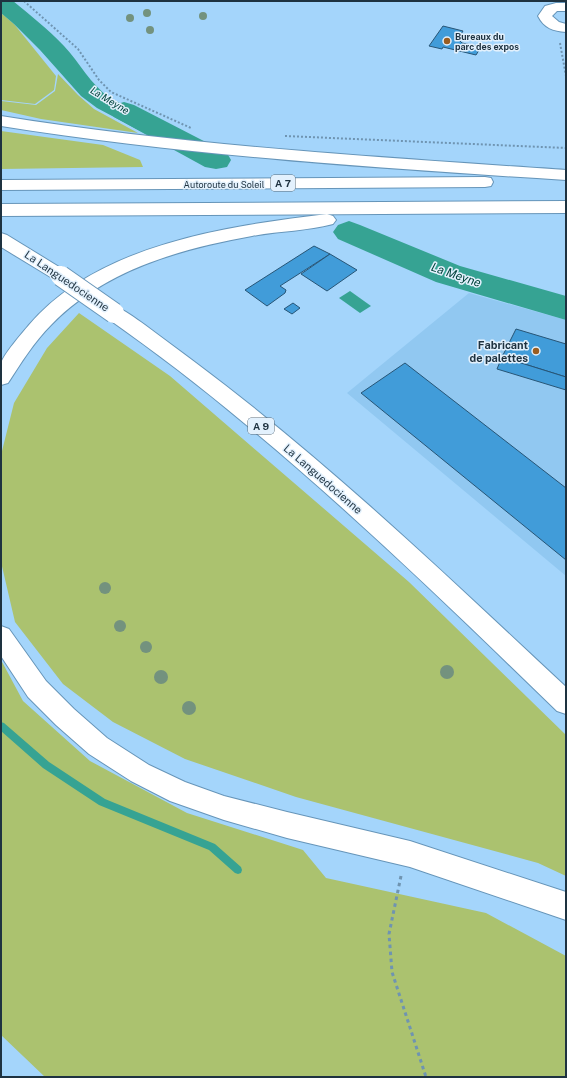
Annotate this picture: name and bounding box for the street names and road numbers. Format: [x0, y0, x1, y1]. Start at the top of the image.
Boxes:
road number: A 7 [271, 175, 295, 191]
street label: Autoroute du Soleil [184, 179, 265, 190]
street label: La Languedocienne [22, 248, 112, 314]
road number: A 9 [248, 418, 274, 434]
street label: La Languedocienne [282, 442, 364, 516]

